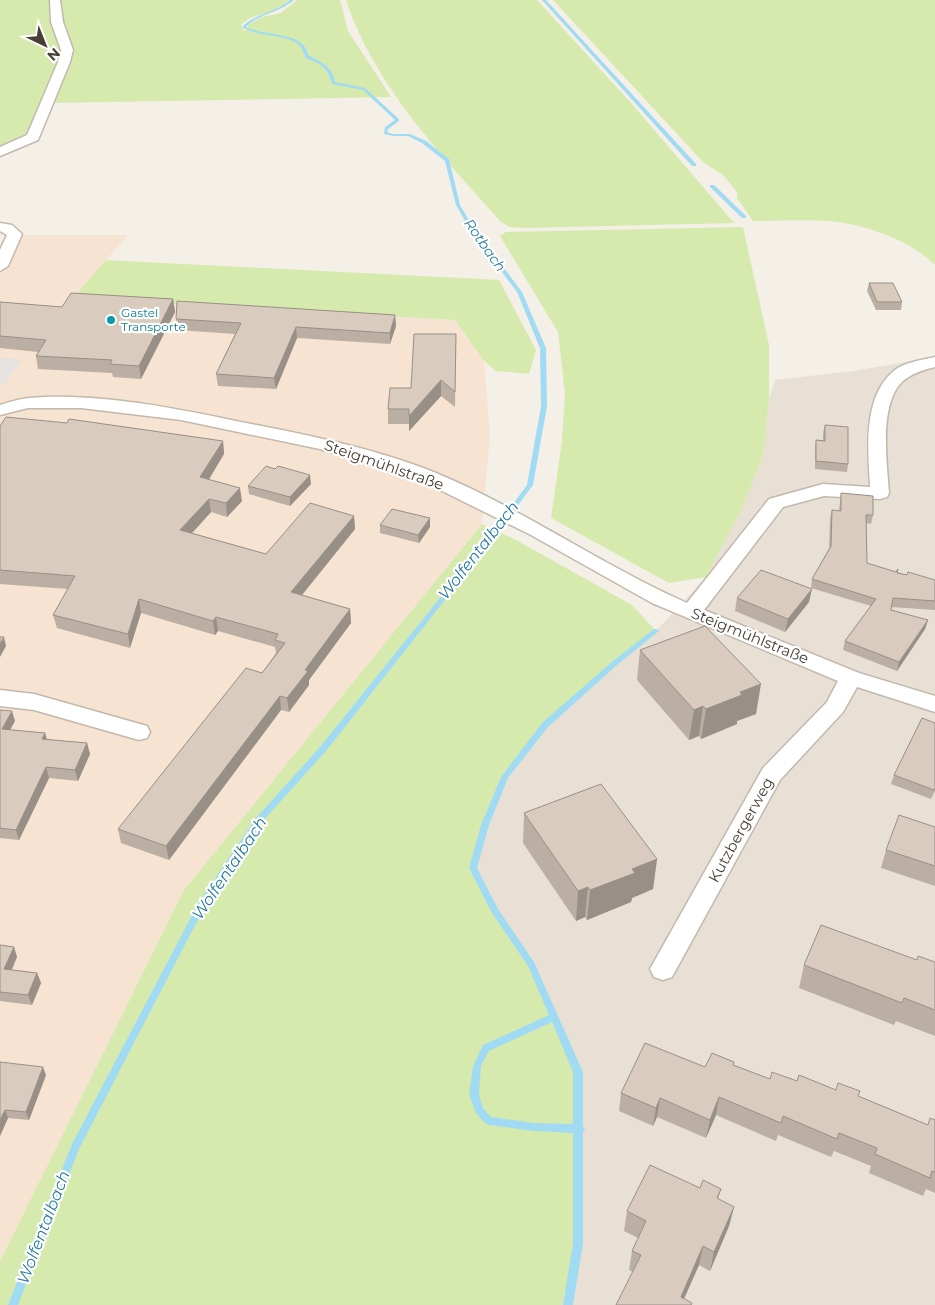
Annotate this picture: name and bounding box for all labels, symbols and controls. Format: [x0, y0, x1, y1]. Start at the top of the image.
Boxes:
north arrow [20, 20, 70, 70]
text: N [44, 44, 64, 65]
water label: Rotbach [460, 215, 510, 275]
place label: Gastel Transporte [121, 305, 186, 334]
marker: Gastel Transporte [105, 314, 117, 326]
street label: Steigmühlstraße [322, 435, 447, 494]
water label: Wolfentalbach [434, 497, 523, 603]
street label: Steigmühlstraße [689, 603, 812, 668]
street label: Kutzbergerweg [704, 774, 777, 886]
water label: Wolfentalbach [188, 813, 271, 923]
water label: Wolfentalbach [13, 1168, 74, 1286]

